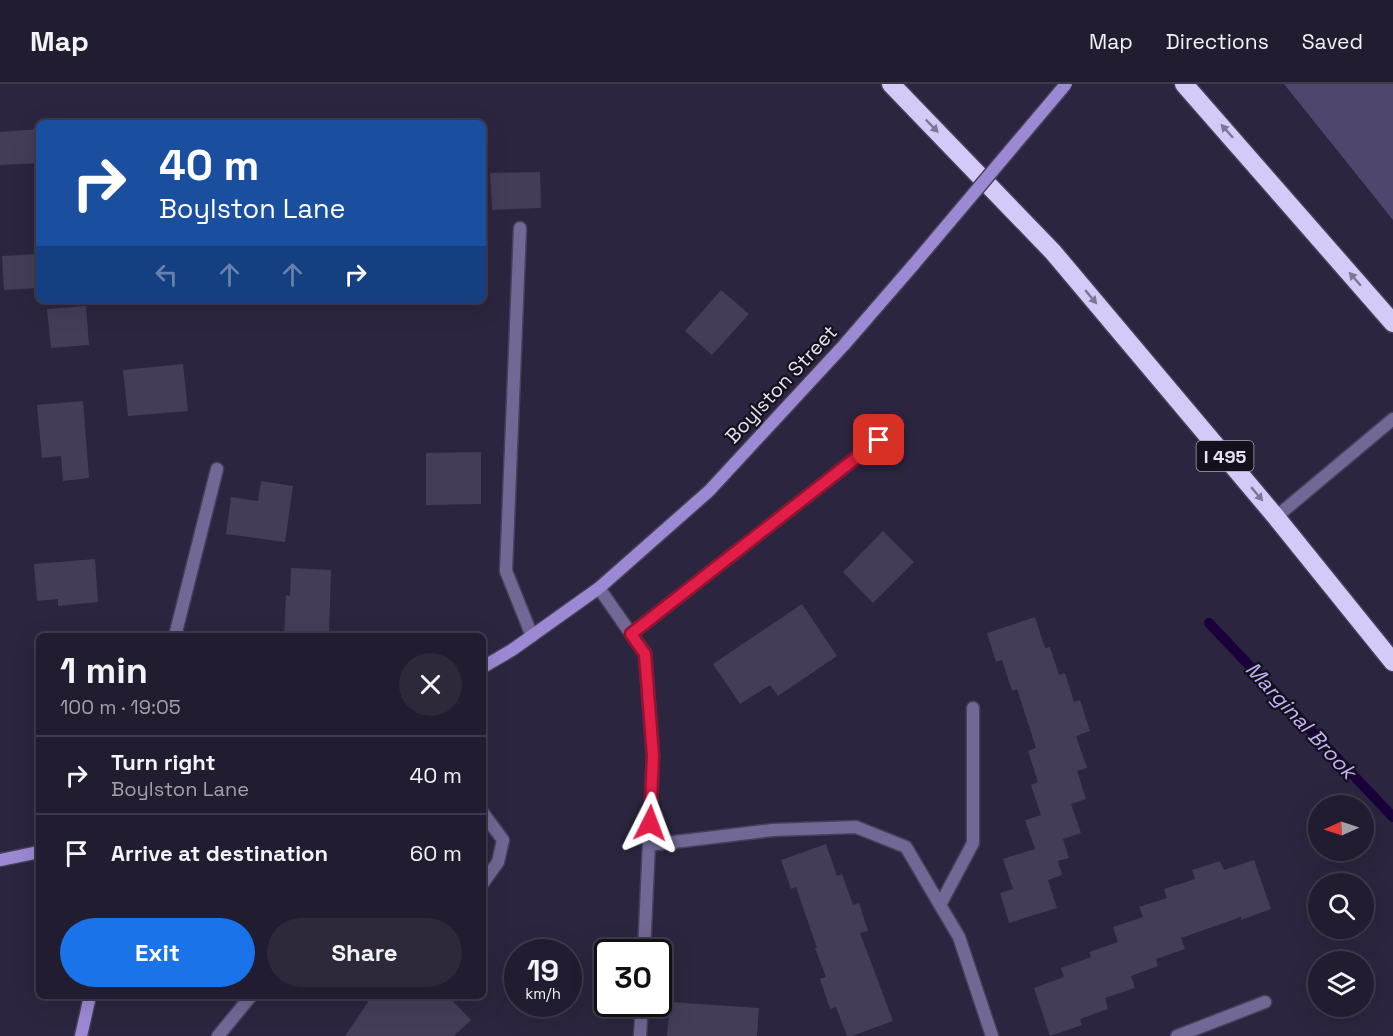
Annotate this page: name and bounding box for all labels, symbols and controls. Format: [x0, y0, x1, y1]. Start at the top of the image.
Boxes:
text: Map [30, 23, 89, 59]
text: Map [1089, 28, 1133, 55]
text: Directions [1166, 28, 1269, 55]
text: Saved [1302, 28, 1363, 55]
one-way arrow [925, 119, 939, 134]
one-way arrow [1221, 124, 1234, 139]
text: 40 m [159, 139, 259, 192]
icon: right [60, 144, 138, 222]
text: Boylston Lane [159, 191, 346, 226]
icon: left [150, 258, 183, 291]
icon: ahead [213, 258, 246, 291]
icon: ahead [276, 258, 309, 291]
icon: right [339, 258, 372, 291]
one-way arrow [1349, 272, 1362, 287]
one-way arrow [1084, 289, 1097, 304]
street label: Boylston Street [719, 319, 843, 449]
pin [853, 414, 904, 465]
icon: arrive [862, 423, 895, 456]
road number: I 495 [1196, 441, 1254, 471]
one-way arrow [1250, 486, 1263, 501]
text: 1 min [60, 648, 148, 694]
button: close [399, 653, 462, 716]
water label: Marginal Brook [1240, 656, 1364, 786]
text: 100 m · 19:05 [60, 694, 181, 720]
text: Turn right [111, 748, 216, 776]
icon: right [60, 759, 93, 792]
text: 40 m [410, 761, 462, 789]
text: Boylston Lane [111, 776, 249, 802]
position arrow [618, 791, 682, 855]
north arrow [1308, 795, 1374, 861]
map controls [1308, 795, 1374, 1017]
icon: arrive [60, 837, 93, 870]
text: Arrive at destination [111, 839, 328, 867]
text: 60 m [410, 839, 462, 867]
button: search [1308, 873, 1374, 939]
button: Exit [60, 918, 255, 987]
button: Share [267, 918, 462, 987]
speed limit sign: 30 [594, 939, 672, 1017]
text: 19 [527, 951, 559, 990]
button: layers [1308, 951, 1374, 1017]
text: km/h [525, 984, 561, 1003]

